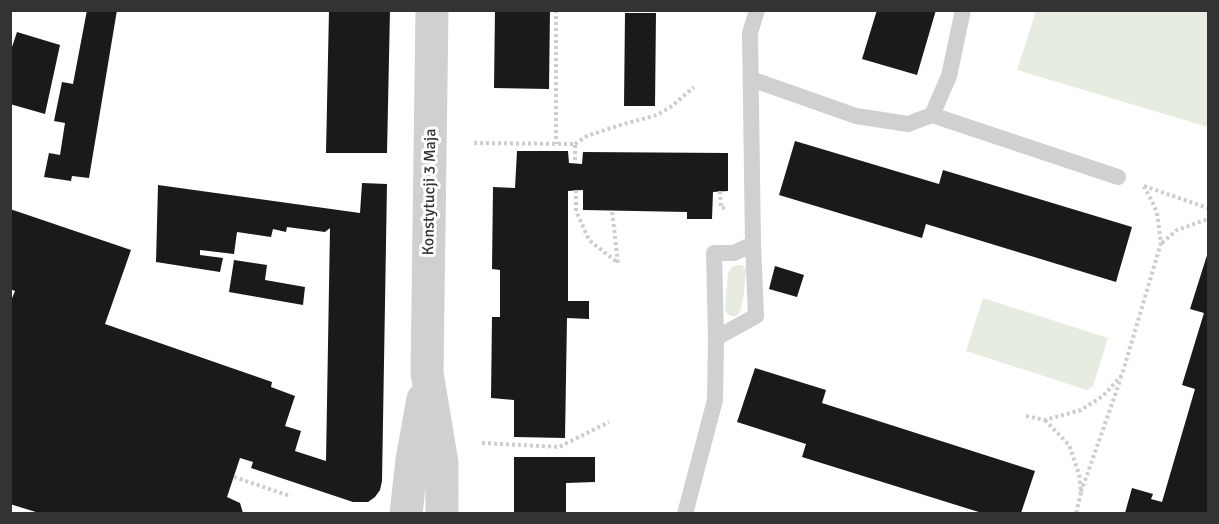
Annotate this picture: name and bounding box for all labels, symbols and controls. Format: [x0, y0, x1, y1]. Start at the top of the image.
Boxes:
street label: Konstytucji 3 Maja [419, 128, 441, 256]

